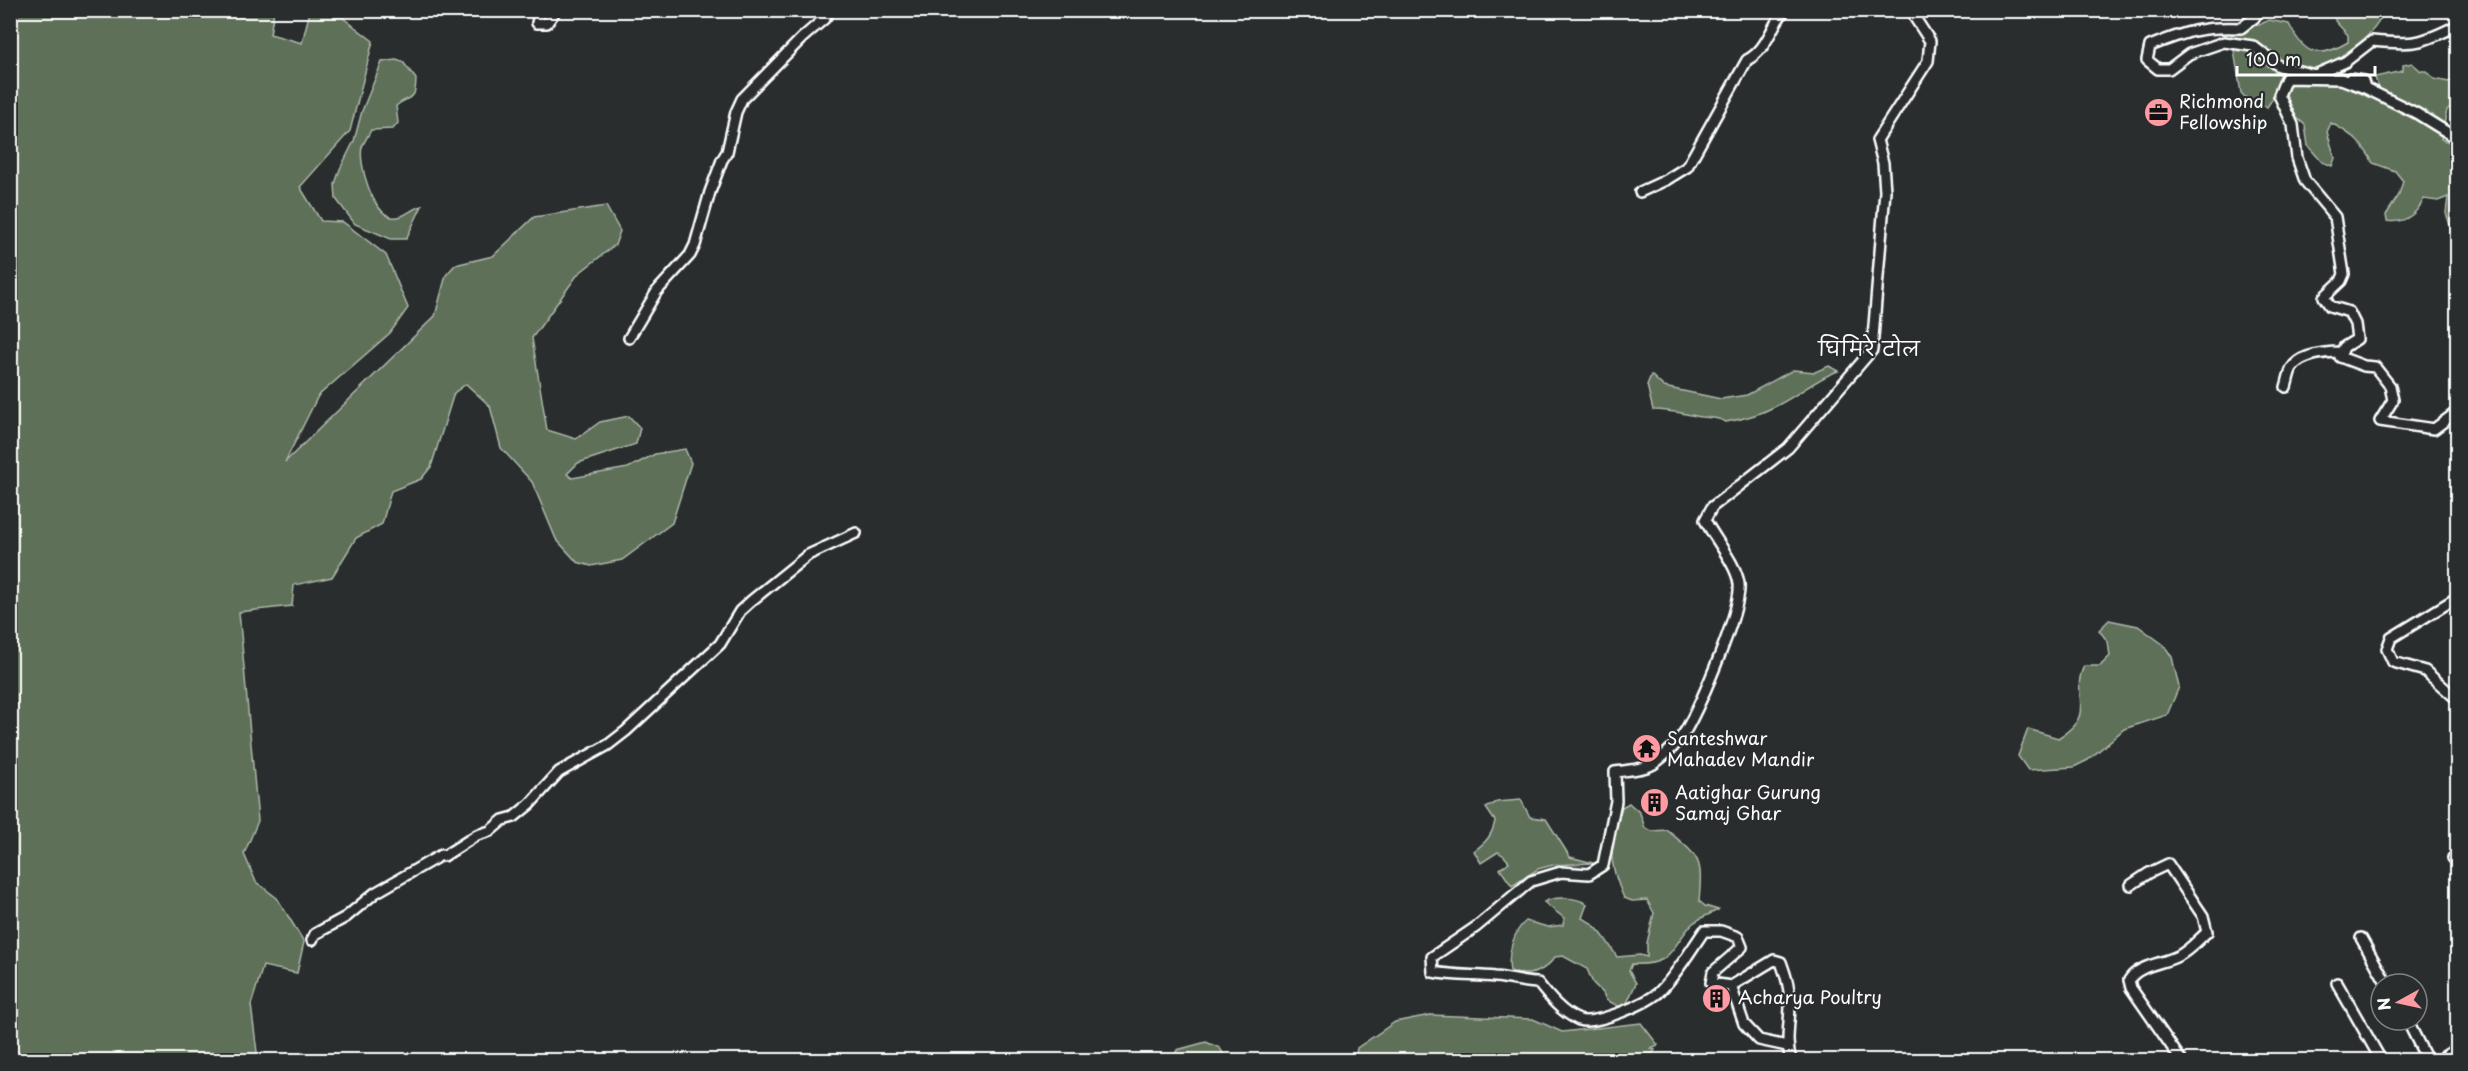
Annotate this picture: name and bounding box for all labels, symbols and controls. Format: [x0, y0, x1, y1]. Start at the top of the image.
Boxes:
scale bar [2237, 39, 2375, 77]
text: 100 m [2246, 45, 2301, 72]
place label: Richmond Fellowship [2179, 87, 2267, 135]
office icon: Richmond Fellowship [2142, 96, 2174, 128]
district label: घिमिरे टोल [1817, 333, 1921, 363]
place label: Santeshwar Mahadev Mandir [1667, 724, 1815, 772]
temple icon: Santeshwar Mahadev Mandir [1630, 733, 1662, 765]
place label: Aatighar Gurung Samaj Ghar [1675, 778, 1821, 826]
building icon: Aatighar Gurung Samaj Ghar [1638, 787, 1670, 819]
north arrow [2369, 972, 2429, 1032]
building icon: Acharya Poultry [1701, 982, 1733, 1014]
place label: Acharya Poultry [1738, 983, 1882, 1010]
text: N [2370, 996, 2396, 1012]

